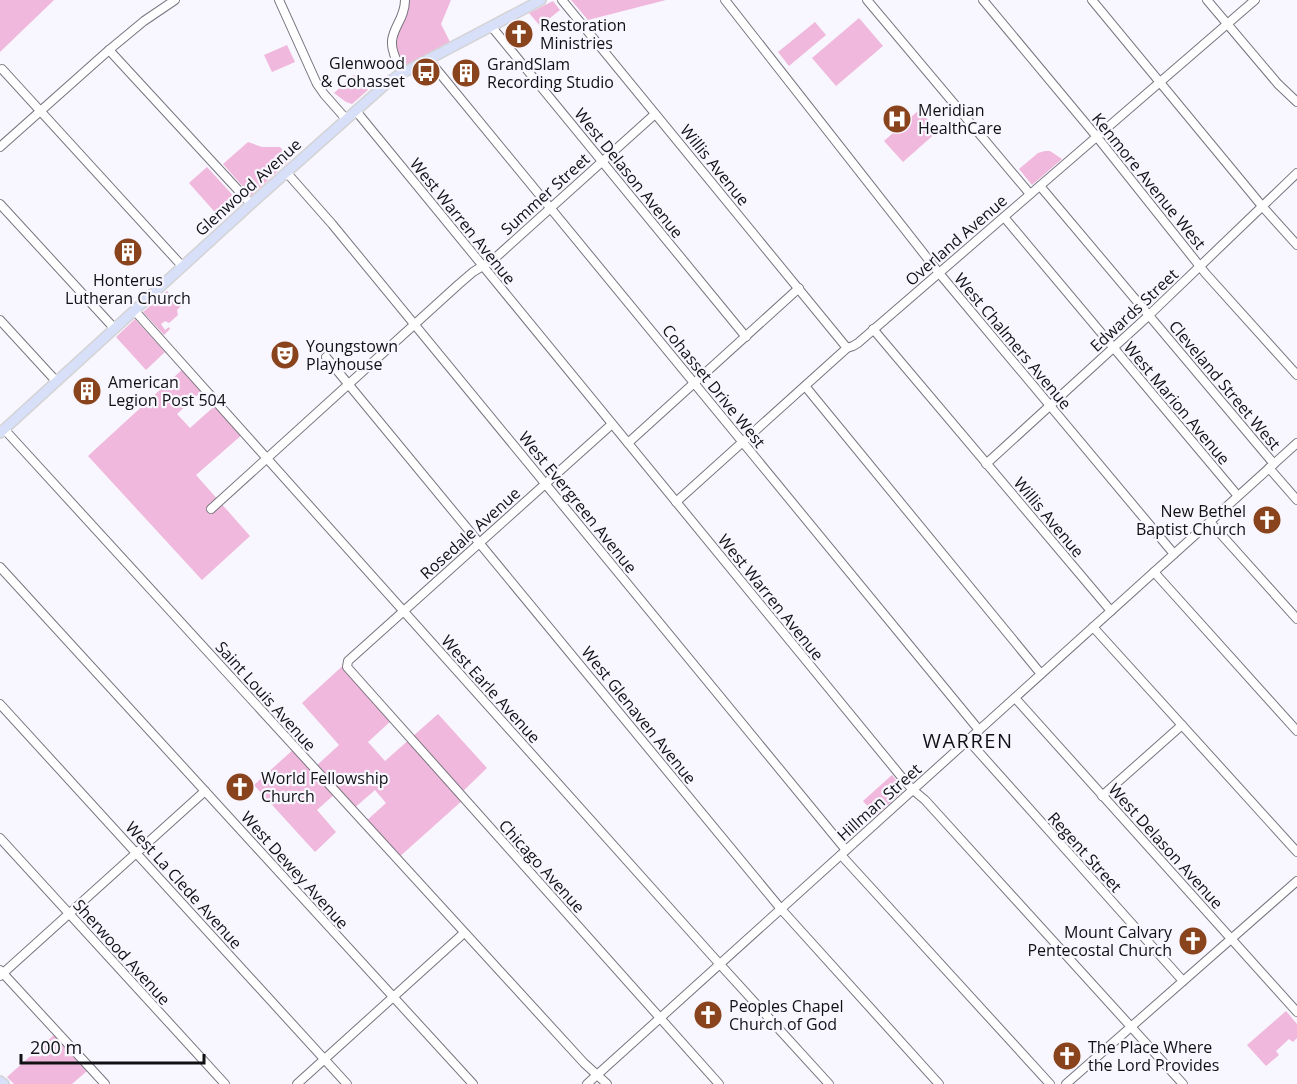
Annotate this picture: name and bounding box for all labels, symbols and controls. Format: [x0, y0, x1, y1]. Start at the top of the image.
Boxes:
place label: Restoration Ministries [540, 14, 626, 54]
church icon: Restoration Ministries [503, 18, 535, 50]
place label: Glenwood & Cohasset [321, 52, 405, 92]
place label: GrandSlam Recording Studio [487, 53, 614, 93]
bus stop icon: Glenwood & Cohasset [410, 56, 442, 88]
building icon: GrandSlam Recording Studio [450, 57, 482, 89]
place label: Meridian HealthCare [918, 99, 1002, 139]
street label: West Delason Avenue [570, 103, 688, 243]
hospital icon: Meridian HealthCare [881, 103, 913, 135]
street label: Kenmore Avenue West [1087, 108, 1211, 254]
street label: Willis Avenue [675, 120, 755, 210]
street label: Glenwood Avenue [190, 133, 306, 241]
street label: Summer Street [496, 148, 594, 240]
street label: West Warren Avenue [405, 153, 521, 289]
street label: Overland Avenue [900, 190, 1012, 290]
building icon: Honterus Lutheran Church [112, 236, 144, 268]
street label: Edwards Street [1085, 263, 1183, 356]
street label: West Chalmers Avenue [949, 268, 1077, 414]
place label: Honterus Lutheran Church [65, 269, 191, 309]
street label: Cleveland Street West [1164, 316, 1286, 455]
street label: Cohasset Drive West [657, 320, 771, 453]
place label: Youngstown Playhouse [306, 335, 398, 375]
street label: West Marion Avenue [1119, 337, 1235, 469]
theatre icon: Youngstown Playhouse [269, 339, 301, 371]
place label: American Legion Post 504 [108, 371, 226, 411]
building icon: American Legion Post 504 [71, 375, 103, 407]
street label: West Evergreen Avenue [514, 426, 642, 578]
street label: Willis Avenue [1009, 472, 1089, 562]
street label: Rosedale Avenue [415, 482, 525, 584]
place label: New Bethel Baptist Church [1136, 500, 1246, 540]
church icon: New Bethel Baptist Church [1251, 504, 1283, 536]
street label: West Warren Avenue [713, 529, 829, 665]
street label: West Earle Avenue [437, 630, 546, 748]
street label: Saint Louis Avenue [211, 636, 321, 756]
street label: West Glenaven Avenue [577, 642, 701, 788]
district label: WARREN [923, 727, 1013, 754]
street label: Hillman Street [832, 758, 926, 846]
place label: World Fellowship Church [261, 767, 389, 807]
church icon: World Fellowship Church [224, 771, 256, 803]
street label: West Delason Avenue [1104, 779, 1228, 913]
street label: West Dewey Avenue [236, 806, 354, 934]
street label: Regent Street [1043, 807, 1127, 897]
street label: Chicago Avenue [494, 815, 590, 917]
street label: West La Clede Avenue [121, 817, 247, 953]
street label: Sherwood Avenue [69, 894, 175, 1010]
place label: Mount Calvary Pentecostal Church [1027, 921, 1173, 961]
church icon: Mount Calvary Pentecostal Church [1177, 925, 1209, 957]
place label: Peoples Chapel Church of God [729, 995, 843, 1035]
church icon: Peoples Chapel Church of God [692, 999, 724, 1031]
scale bar [21, 1027, 204, 1065]
text: 200 m [30, 1035, 82, 1059]
place label: The Place Where the Lord Provides [1088, 1036, 1219, 1076]
church icon: The Place Where the Lord Provides [1051, 1040, 1083, 1072]

